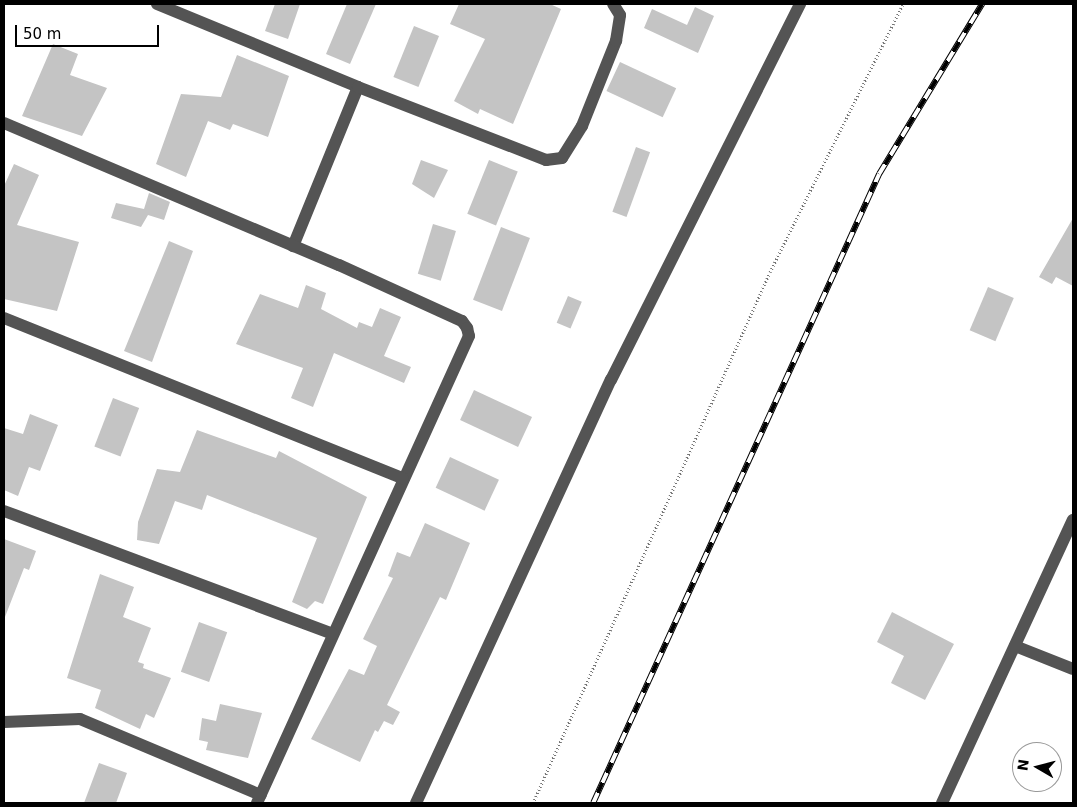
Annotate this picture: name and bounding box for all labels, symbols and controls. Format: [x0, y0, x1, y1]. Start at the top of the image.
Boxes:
scale bar [18, 15, 161, 47]
text: 50 m [23, 25, 61, 43]
north arrow [1012, 742, 1062, 792]
text: N [1014, 758, 1032, 772]

